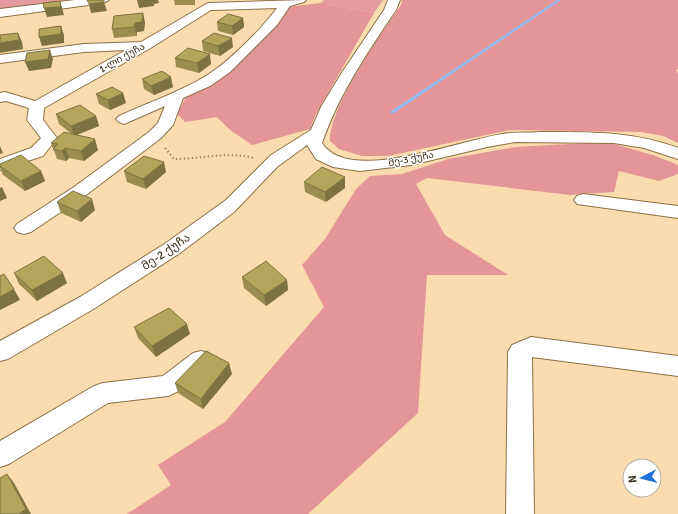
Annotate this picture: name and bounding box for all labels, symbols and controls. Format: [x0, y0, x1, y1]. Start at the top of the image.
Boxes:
street label: 1-ლი ქუჩა [97, 40, 147, 76]
street label: მე-3 ქუჩა [387, 149, 435, 169]
street label: მე-2 ქუჩა [139, 230, 193, 274]
north arrow [622, 458, 662, 498]
text: N [626, 475, 639, 484]

